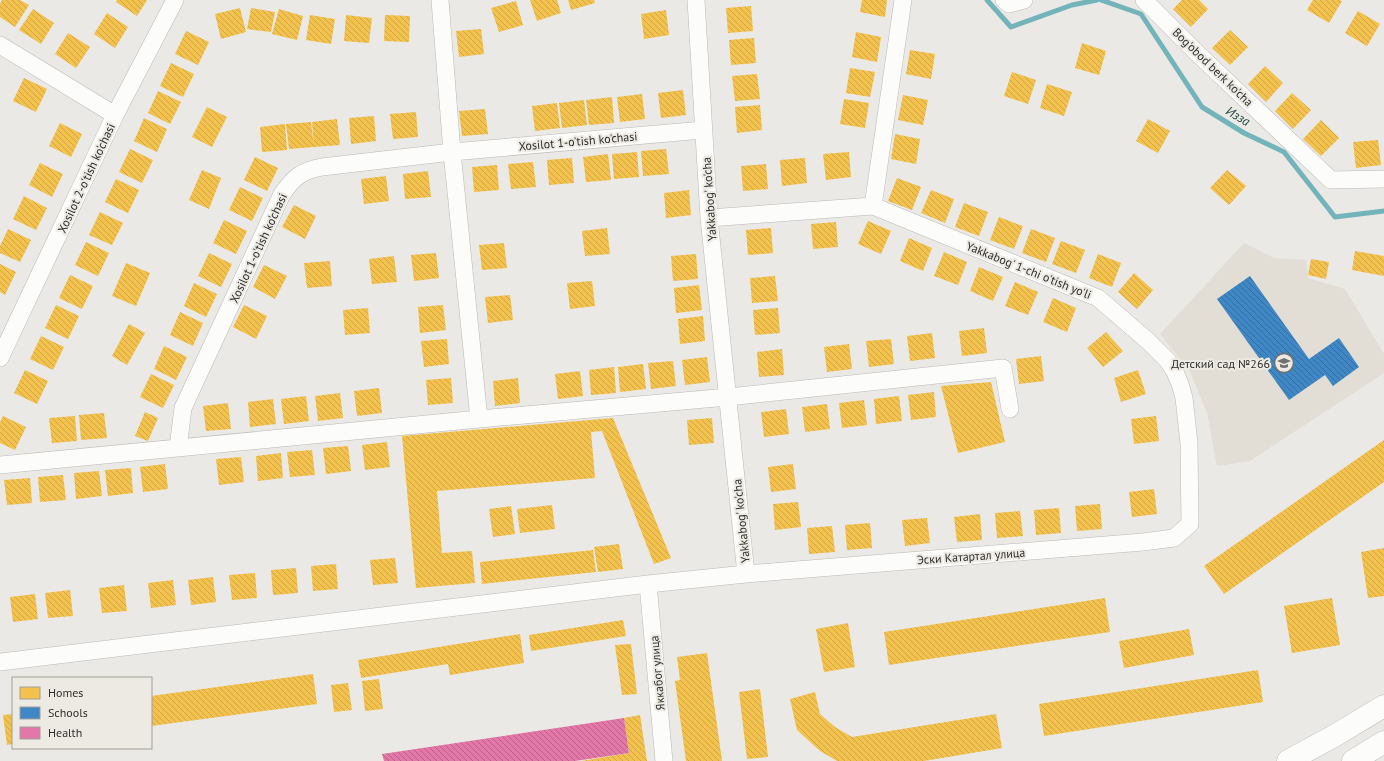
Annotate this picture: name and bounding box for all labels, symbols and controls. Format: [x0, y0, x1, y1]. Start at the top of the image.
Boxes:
street label: Bog'obod berk ko'cha [1170, 25, 1256, 109]
water label: Изза [1223, 102, 1254, 130]
street label: Xosilot 2-o'tish ko'chasi [54, 121, 118, 235]
street label: Xosilot 1-o'tish ko'chasi [518, 128, 638, 154]
street label: Yakkabog' ko'cha [699, 156, 719, 242]
street label: Xosilot 1-o'tish ko'chasi [226, 191, 290, 305]
street label: Yakkabog' 1-chi o'tish yo'li [964, 238, 1094, 302]
school or university icon: Детский сад №266 [1273, 352, 1295, 374]
place label: Детский сад №266 [1171, 356, 1270, 371]
street label: Yakkabog' ko'cha [729, 478, 753, 564]
street label: Эски Катартал улица [916, 545, 1026, 567]
street label: Яккабог улица [646, 635, 668, 711]
legend [12, 677, 152, 749]
text: Homes [48, 685, 83, 700]
text: Schools [48, 705, 88, 720]
text: Health [48, 725, 82, 740]

